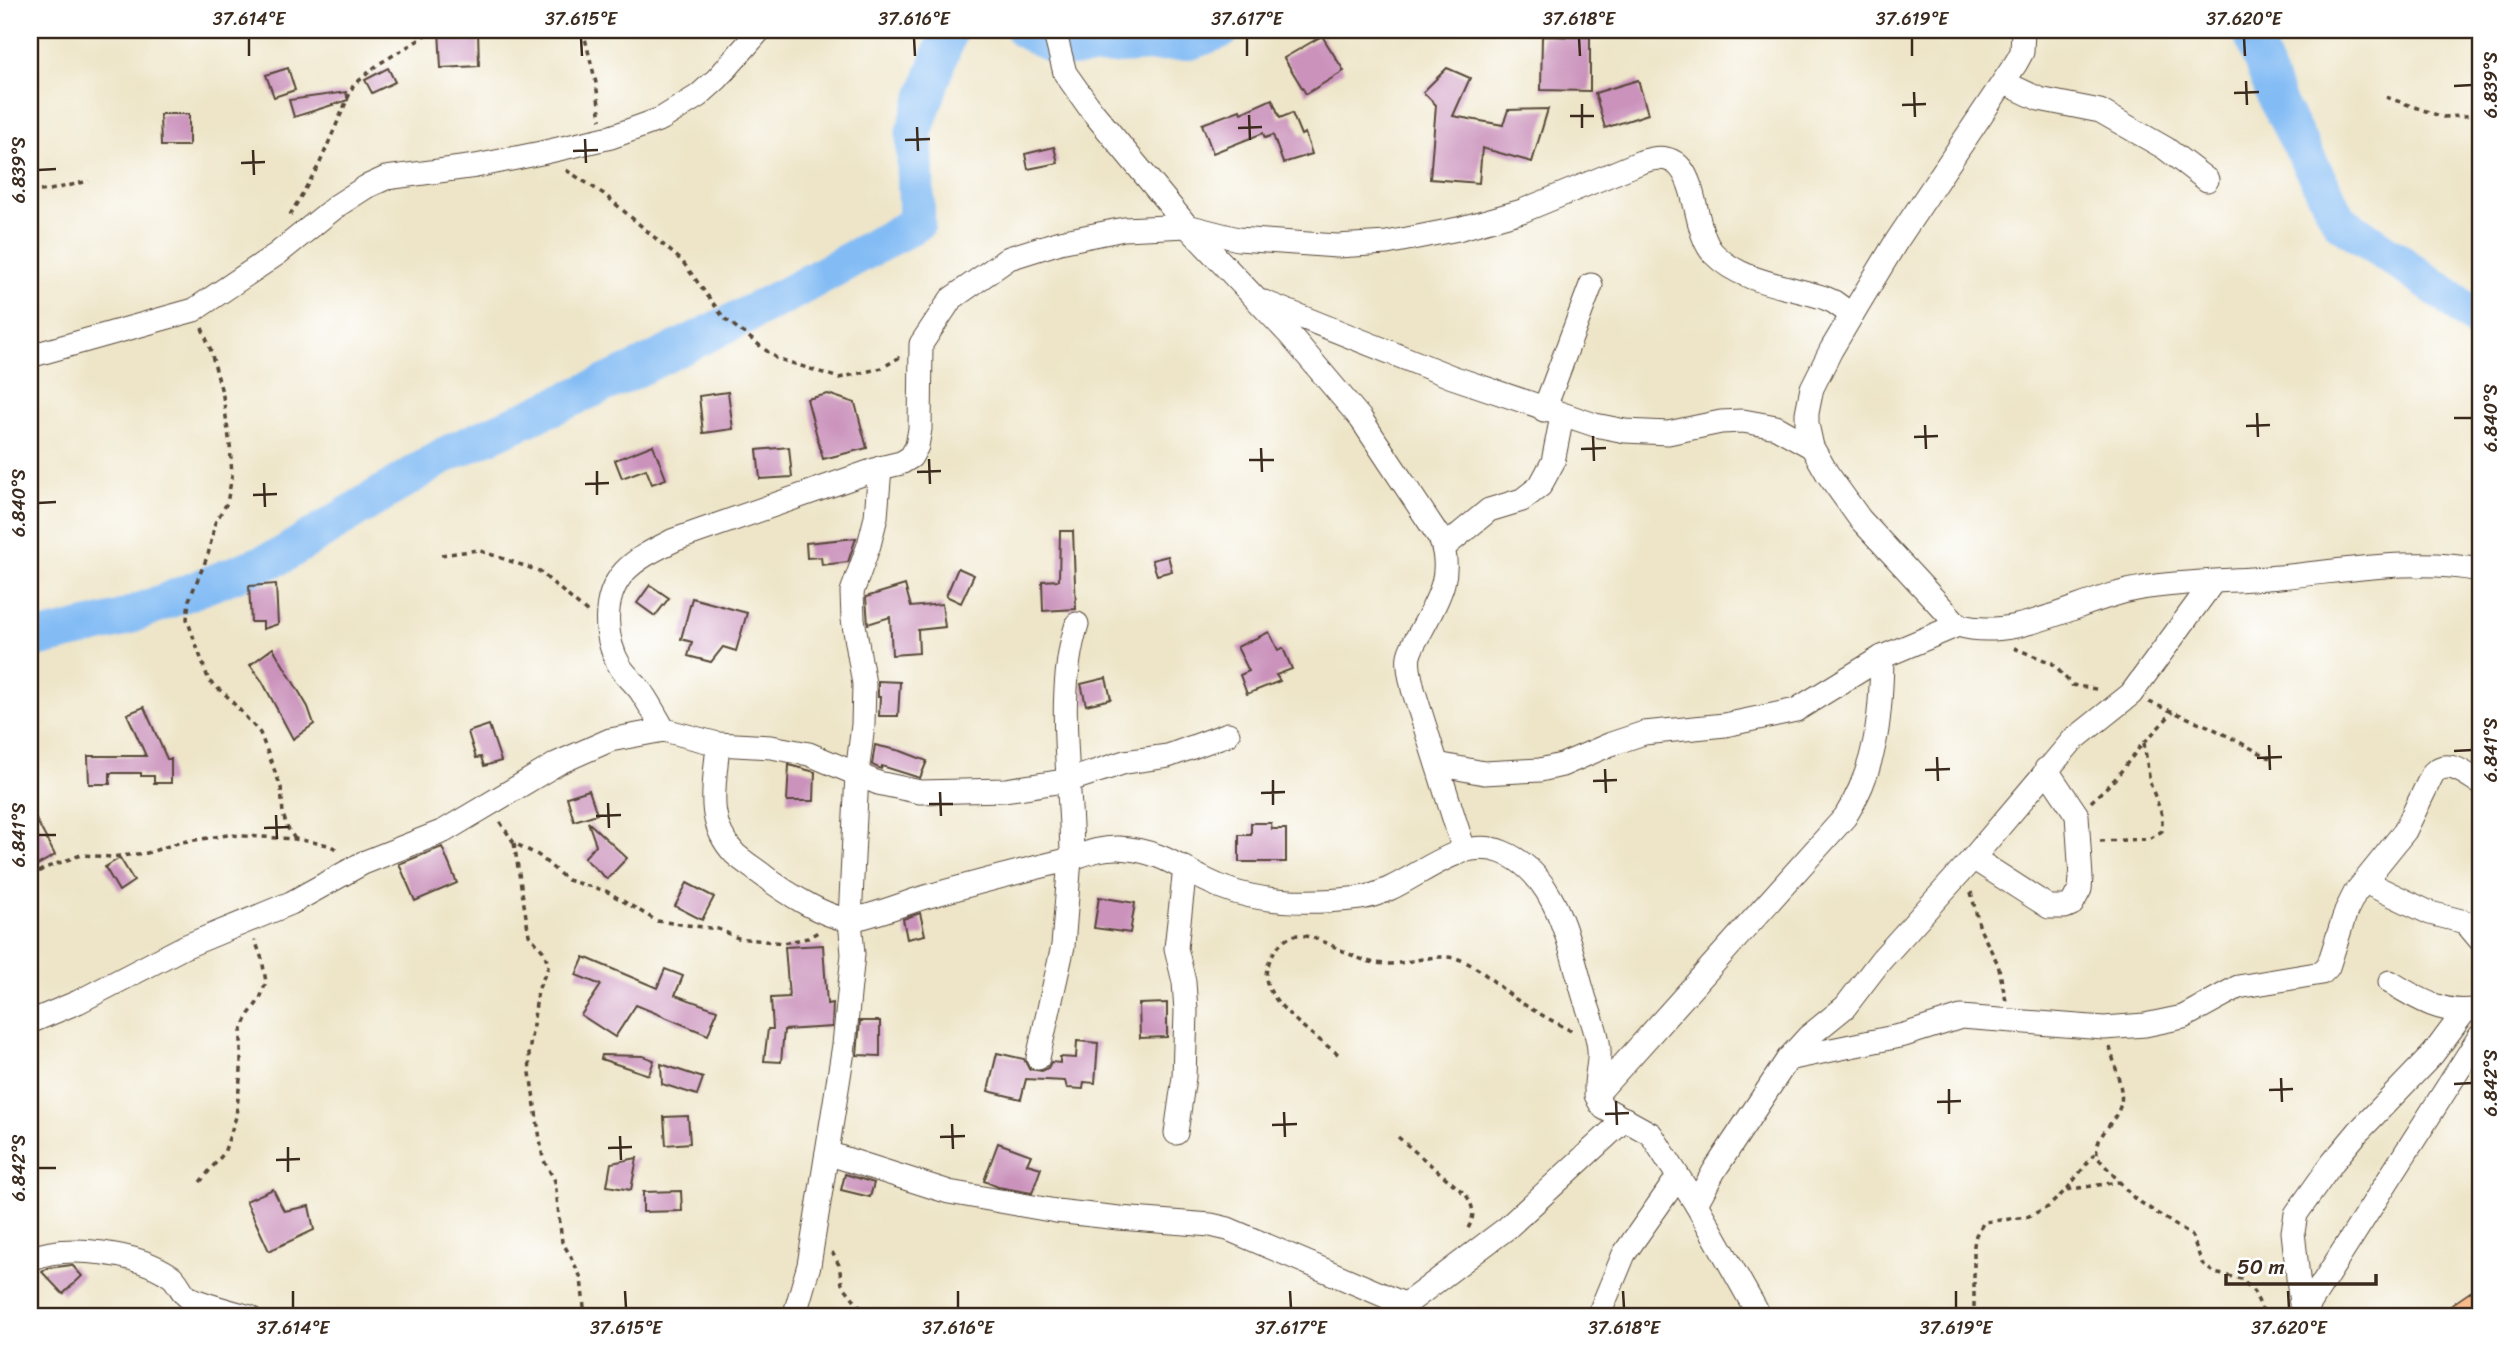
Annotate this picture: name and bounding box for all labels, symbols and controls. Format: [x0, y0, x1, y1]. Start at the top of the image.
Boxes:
text: 37.614°E [213, 3, 286, 35]
text: 37.615°E [545, 3, 618, 35]
text: 37.616°E [878, 3, 951, 35]
text: 37.617°E [1211, 3, 1284, 35]
text: 37.618°E [1543, 3, 1616, 35]
text: 37.619°E [1876, 3, 1949, 35]
text: 37.620°E [2206, 3, 2283, 35]
text: 6.839°S [2475, 52, 2507, 118]
text: 6.839°S [3, 137, 35, 203]
text: 6.840°S [2475, 384, 2507, 452]
text: 6.840°S [3, 469, 35, 537]
text: 6.841°S [2475, 718, 2507, 782]
text: 6.841°S [3, 803, 35, 867]
text: 6.842°S [2475, 1049, 2507, 1117]
text: 6.842°S [3, 1134, 35, 1202]
scale bar [2226, 1242, 2377, 1286]
text: 50 m [2237, 1248, 2285, 1286]
text: 37.614°E [257, 1312, 330, 1344]
text: 37.615°E [590, 1312, 663, 1344]
text: 37.616°E [922, 1312, 995, 1344]
text: 37.617°E [1255, 1312, 1328, 1344]
text: 37.618°E [1588, 1312, 1661, 1344]
text: 37.619°E [1920, 1312, 1993, 1344]
text: 37.620°E [2251, 1312, 2328, 1344]

